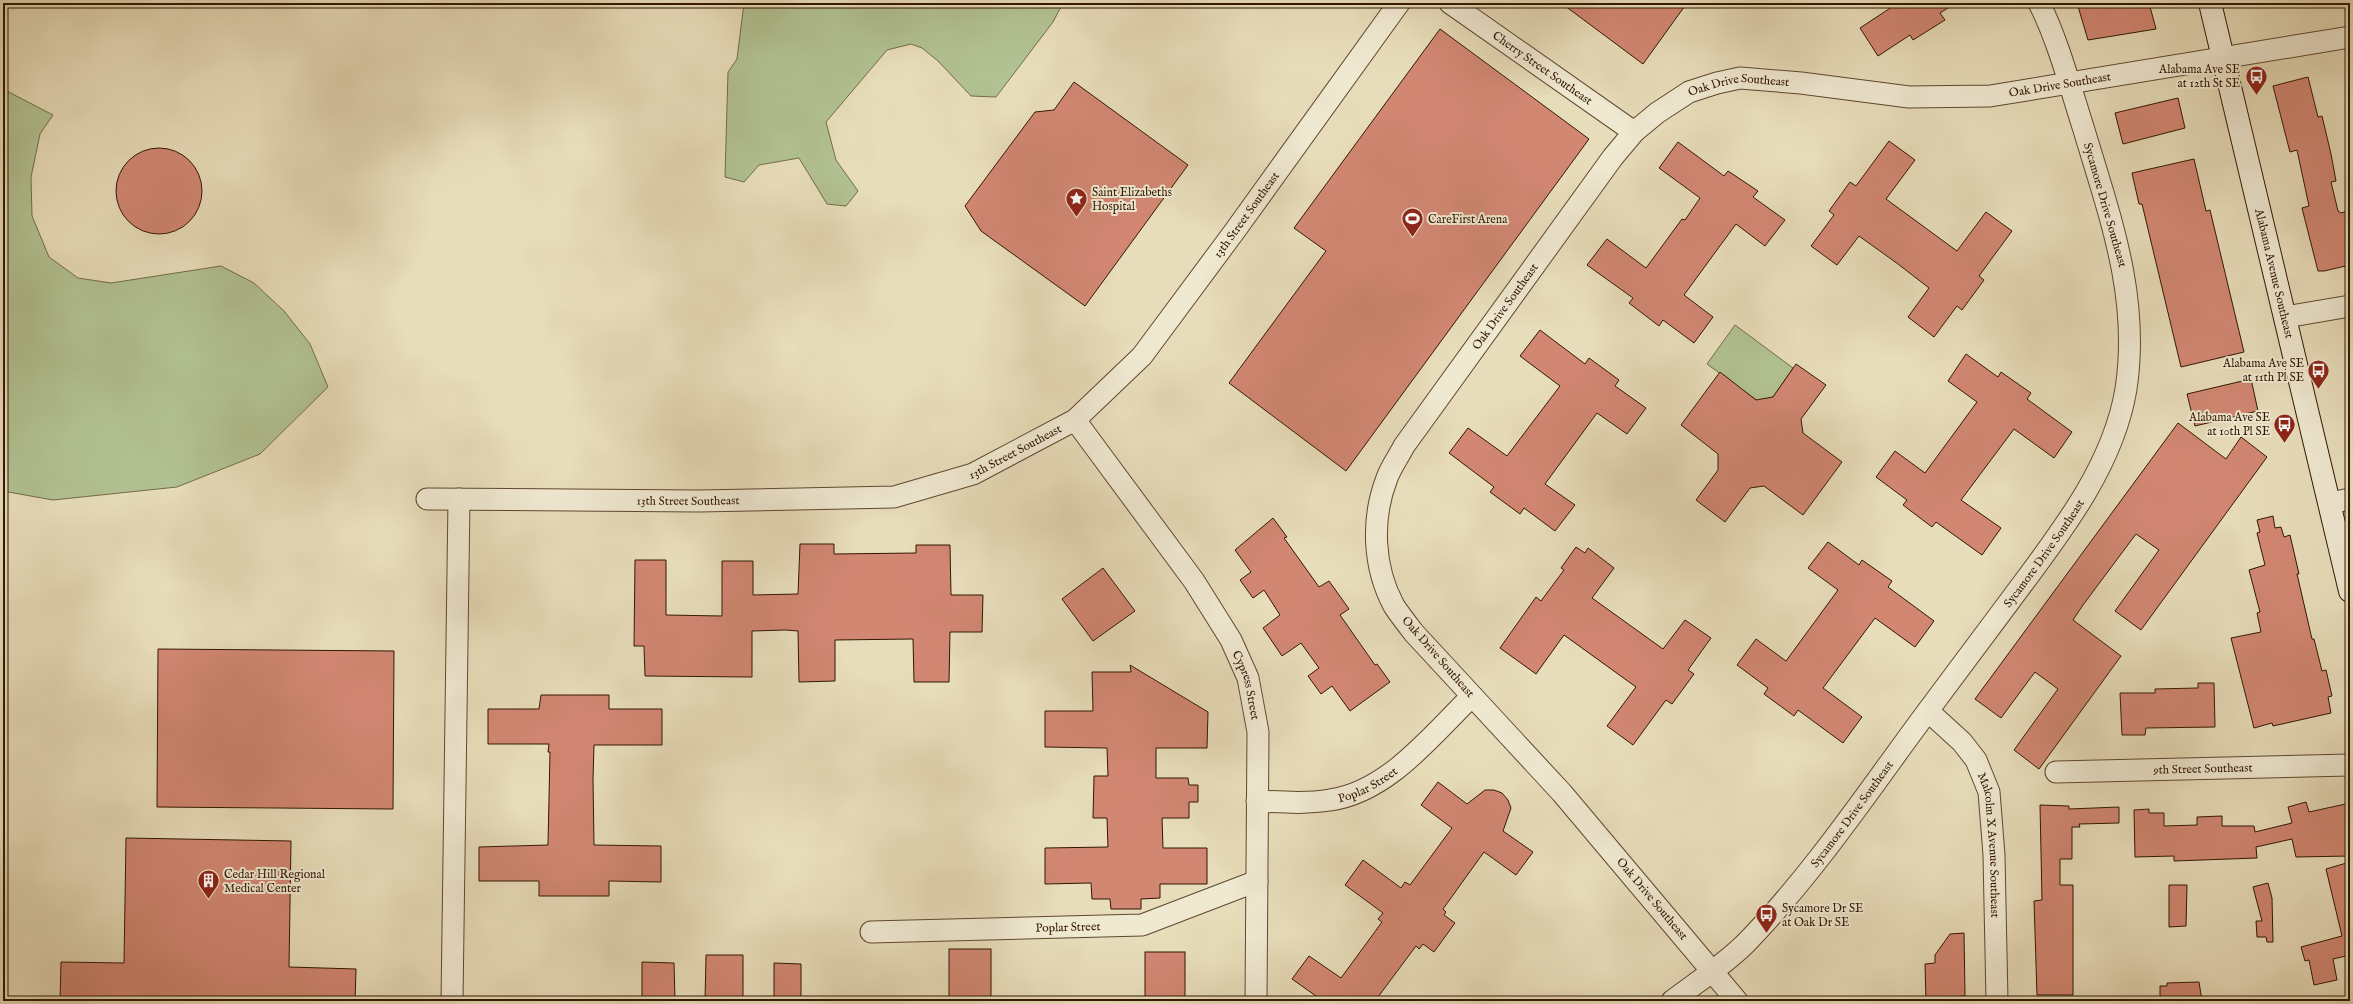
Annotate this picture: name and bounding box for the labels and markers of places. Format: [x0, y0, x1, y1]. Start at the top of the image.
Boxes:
place label: Alabama Ave SE at 12th St SE [2158, 62, 2240, 91]
bus stop icon: Alabama Ave SE at 12th St SE [2243, 63, 2269, 96]
place label: Saint Elizabeths Hospital [1092, 185, 1172, 215]
place icon: Saint Elizabeths Hospital [1063, 186, 1089, 219]
sports icon: CareFirst Arena [1400, 206, 1426, 239]
place label: CareFirst Arena [1428, 212, 1508, 227]
place label: Alabama Ave SE at 11th Pl SE [2222, 356, 2304, 385]
bus stop icon: Alabama Ave SE at 11th Pl SE [2306, 357, 2332, 390]
place label: Alabama Ave SE at 10th Pl SE [2188, 410, 2270, 439]
bus stop icon: Alabama Ave SE at 10th Pl SE [2272, 411, 2298, 444]
place label: Cedar Hill Regional Medical Center [224, 867, 326, 896]
building icon: Cedar Hill Regional Medical Center [195, 868, 221, 901]
place label: Sycamore Dr SE at Oak Dr SE [1782, 901, 1863, 930]
bus stop icon: Sycamore Dr SE at Oak Dr SE [1753, 902, 1779, 935]

